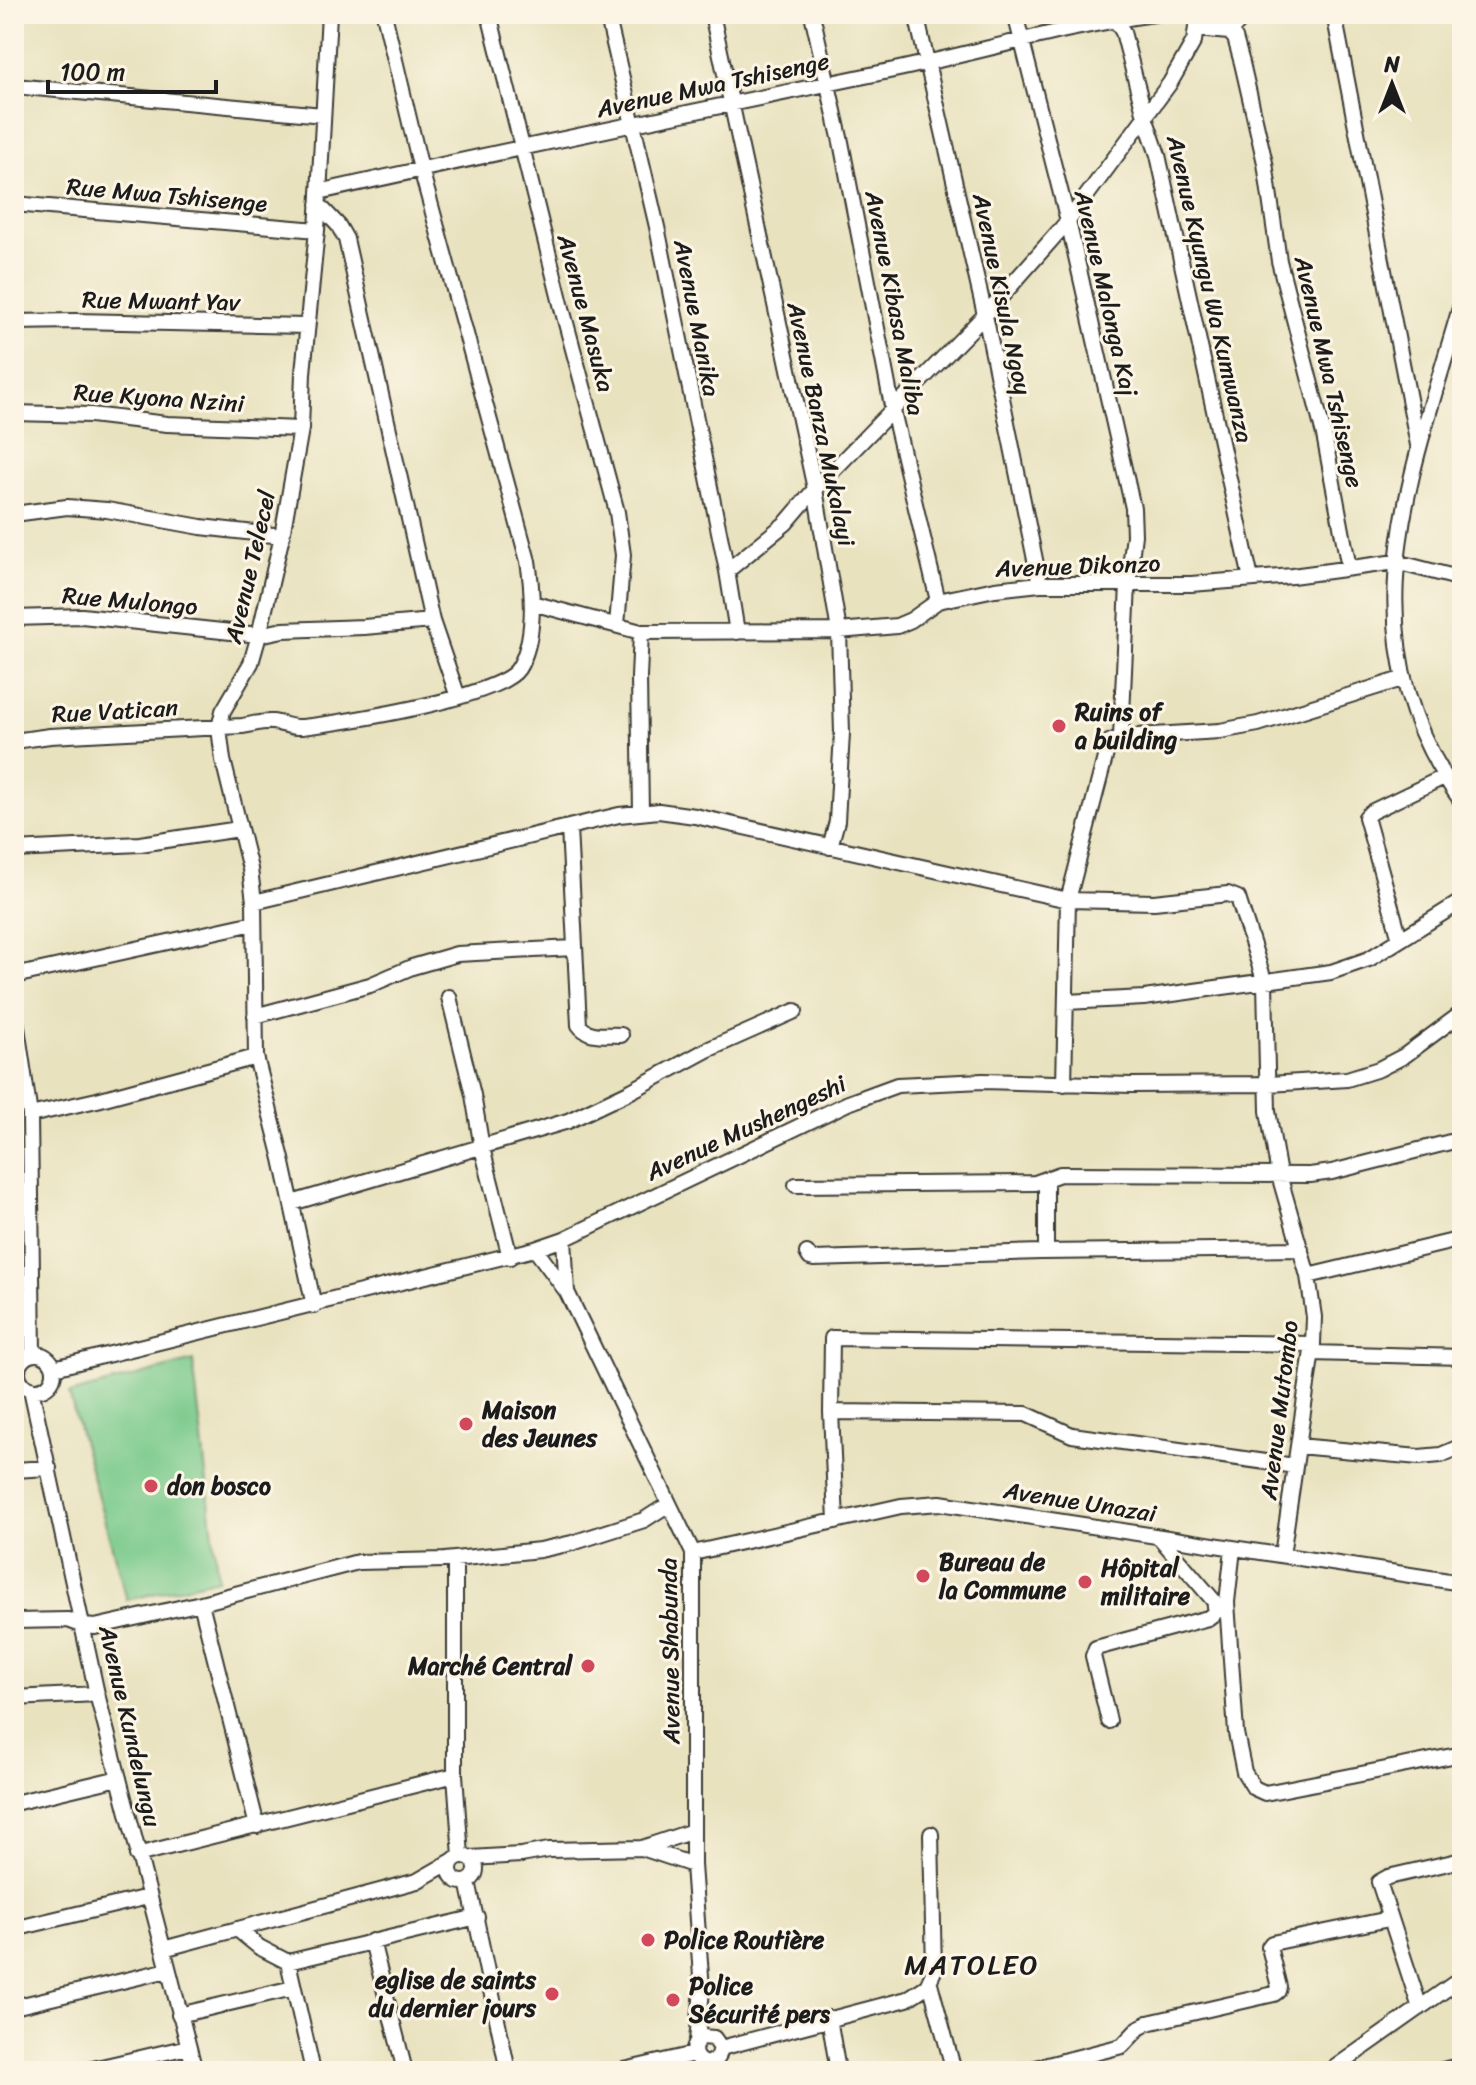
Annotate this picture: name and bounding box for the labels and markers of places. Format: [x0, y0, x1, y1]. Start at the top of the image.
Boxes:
place label: Ruins of a building [1074, 691, 1177, 761]
marker: Ruins of a building [1050, 717, 1068, 735]
place label: Maison des Jeunes [481, 1389, 598, 1459]
marker: Maison des Jeunes [457, 1415, 475, 1433]
place label: don bosco [167, 1465, 271, 1507]
marker: don bosco [142, 1477, 160, 1495]
place label: Bureau de la Commune [938, 1541, 1067, 1611]
place label: Hôpital militaire [1100, 1547, 1191, 1617]
marker: Bureau de la Commune [914, 1567, 932, 1585]
marker: Hôpital militaire [1076, 1573, 1094, 1591]
place label: Marché Central [407, 1645, 573, 1687]
marker: Marché Central [579, 1657, 597, 1675]
place label: Police Routière [664, 1919, 825, 1961]
marker: Police Routière [639, 1931, 657, 1949]
place label: eglise de saints du dernier jours [369, 1959, 537, 2029]
place label: Police Sécurité pers [688, 1965, 831, 2035]
marker: eglise de saints du dernier jours [543, 1985, 561, 2003]
marker: Police Sécurité pers [664, 1991, 682, 2009]

